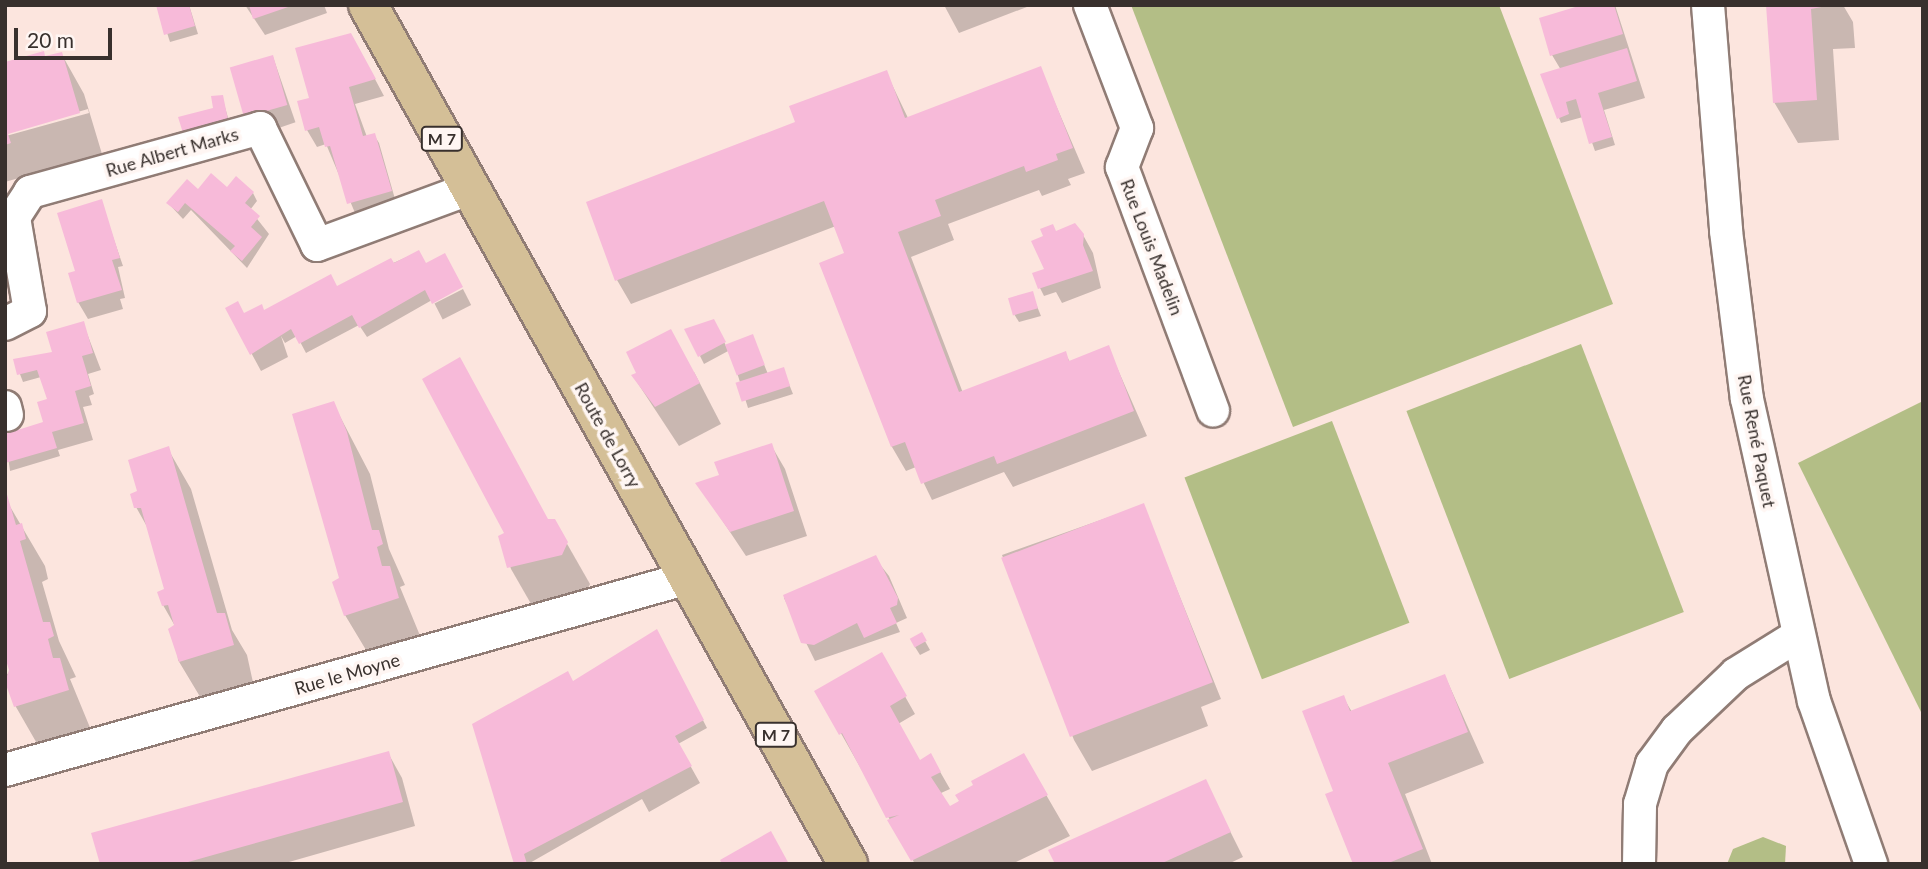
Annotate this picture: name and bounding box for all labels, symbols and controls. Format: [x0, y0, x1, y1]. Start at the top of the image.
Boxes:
scale bar [18, 14, 116, 58]
text: 20 m [27, 27, 74, 52]
street label: Rue Albert Marks [103, 123, 241, 181]
road number: M 7 [419, 127, 465, 152]
street label: Rue Louis Madelin [1116, 176, 1188, 318]
street label: Rue René Paquet [1734, 373, 1780, 509]
street label: Route de Lorry [570, 379, 646, 491]
street label: Rue le Moyne [292, 649, 402, 699]
road number: M 7 [753, 722, 799, 748]

